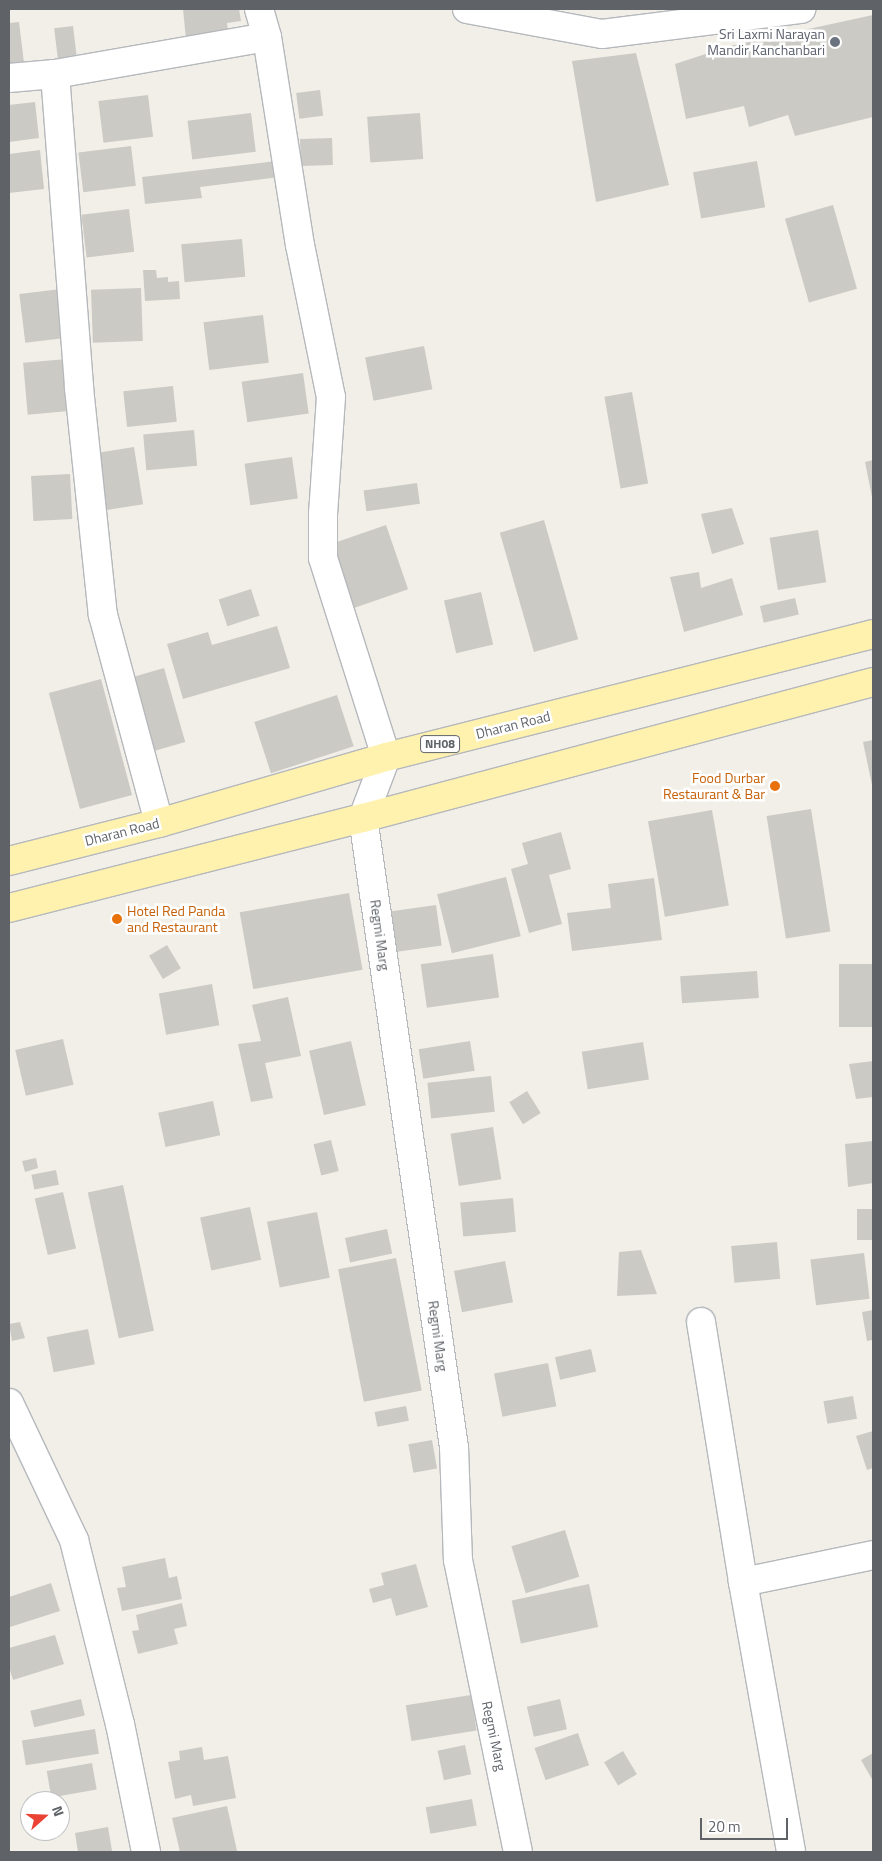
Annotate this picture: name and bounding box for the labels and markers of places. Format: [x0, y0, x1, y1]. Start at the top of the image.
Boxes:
place label: Sri Laxmi Narayan Mandir Kanchanbari [707, 26, 825, 58]
marker: Sri Laxmi Narayan Mandir Kanchanbari [829, 36, 841, 48]
place label: Food Durbar Restaurant & Bar [663, 770, 765, 802]
marker: Food Durbar Restaurant & Bar [769, 780, 781, 792]
place label: Hotel Red Panda and Restaurant [127, 903, 225, 936]
marker: Hotel Red Panda and Restaurant [111, 913, 123, 925]

